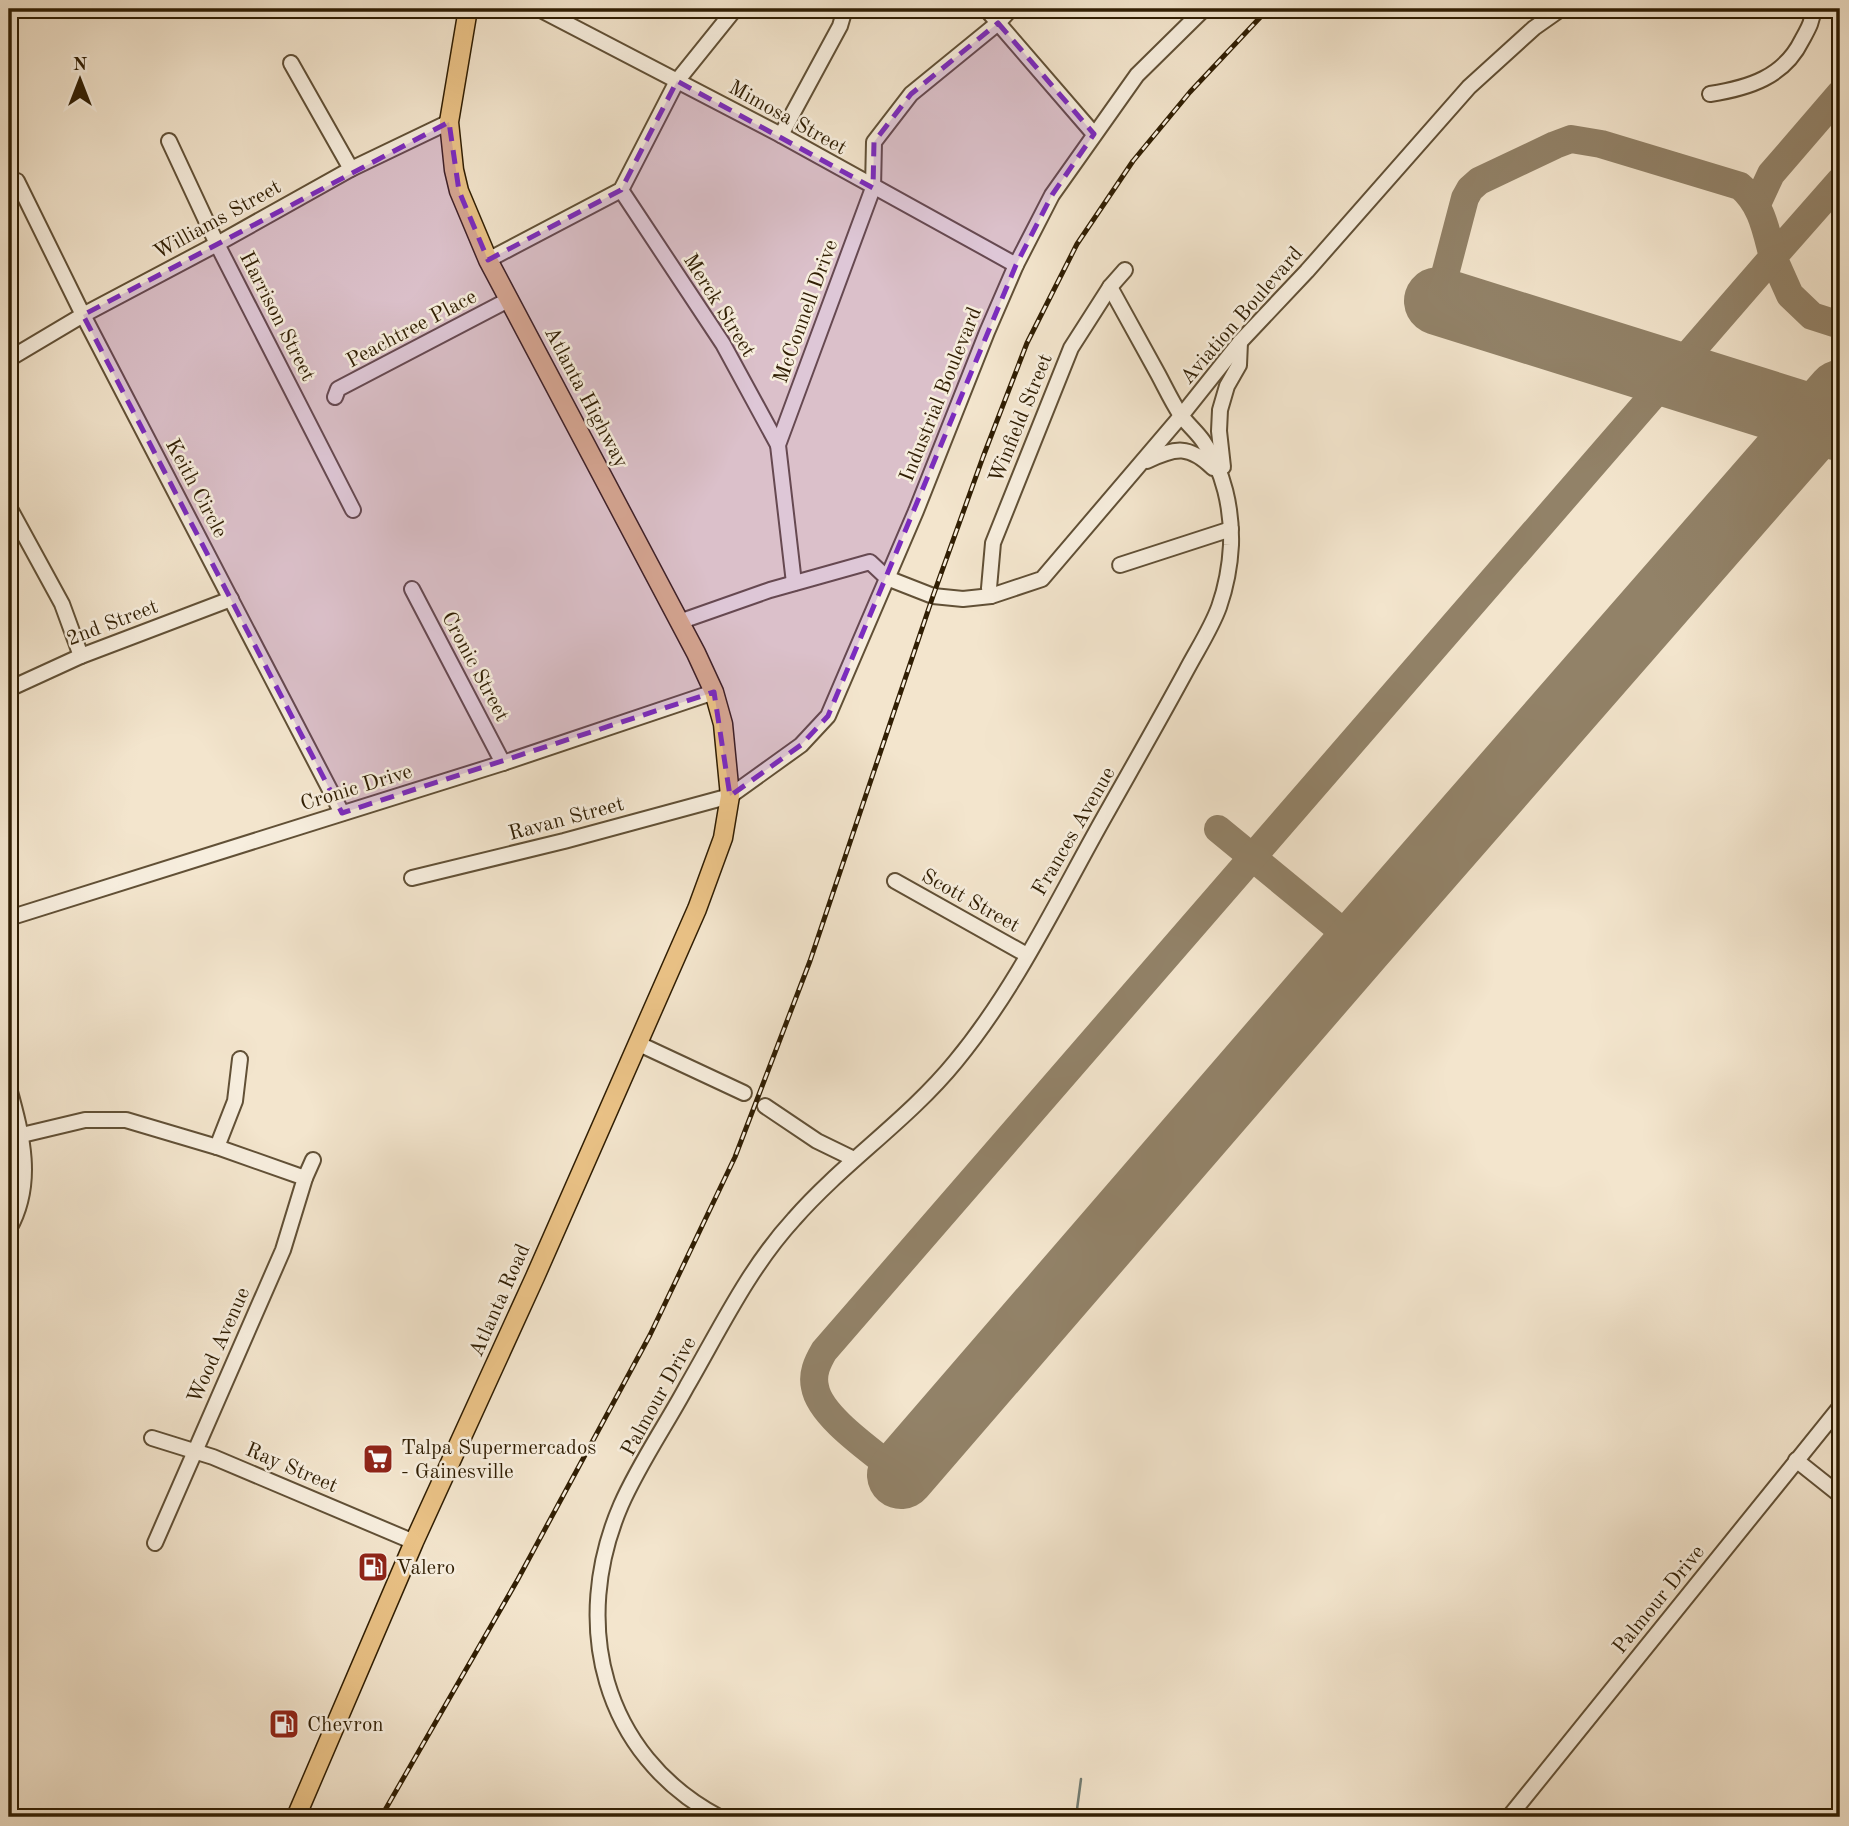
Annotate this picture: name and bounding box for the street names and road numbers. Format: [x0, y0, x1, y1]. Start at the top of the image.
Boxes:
street label: Mimosa Street [725, 77, 850, 159]
street label: Williams Street [151, 177, 285, 264]
street label: McConnell Drive [771, 237, 842, 386]
street label: Aviation Boulevard [1177, 243, 1307, 389]
street label: Harrison Street [235, 249, 318, 385]
street label: Merck Street [679, 250, 759, 361]
street label: Peachtree Place [343, 286, 480, 372]
street label: Industrial Boulevard [897, 304, 986, 485]
street label: Atlanta Highway [540, 324, 632, 472]
street label: Winfield Street [986, 351, 1057, 486]
street label: Keith Circle [161, 436, 230, 542]
street label: 2nd Street [64, 596, 161, 650]
street label: Cronic Street [437, 608, 512, 725]
street label: Cronic Drive [298, 761, 415, 815]
street label: Frances Avenue [1029, 764, 1120, 900]
street label: Ravan Street [506, 794, 626, 845]
street label: Scott Street [918, 866, 1023, 937]
street label: Atlanta Road [466, 1241, 535, 1360]
street label: Wood Avenue [184, 1284, 254, 1407]
street label: Palmour Drive [618, 1334, 701, 1460]
street label: Ray Street [242, 1440, 340, 1497]
street label: Palmour Drive [1609, 1542, 1709, 1658]

